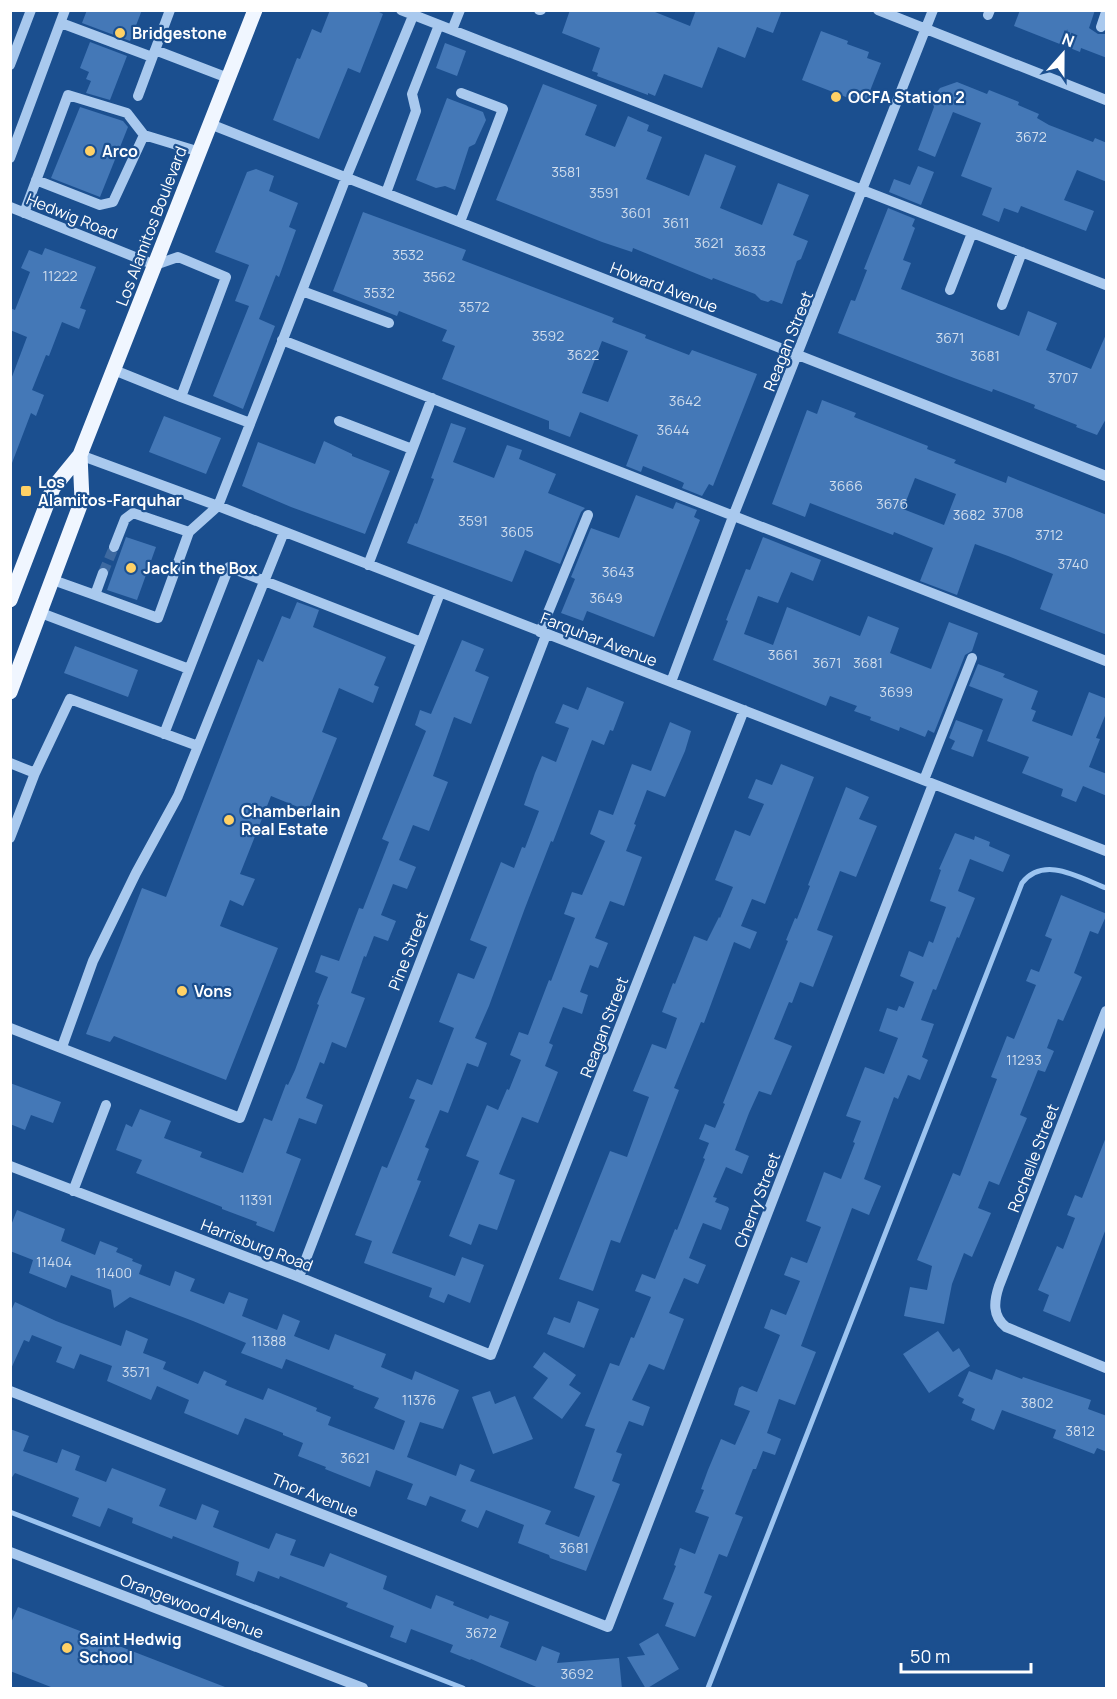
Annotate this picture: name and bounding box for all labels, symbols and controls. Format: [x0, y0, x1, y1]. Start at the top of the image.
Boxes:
place label: Bridgestone [132, 22, 227, 44]
north arrow [1033, 24, 1093, 84]
marker: Bridgestone [113, 26, 127, 40]
text: N [1059, 28, 1078, 52]
place label: OCFA Station 2 [848, 86, 965, 108]
marker: OCFA Station 2 [829, 90, 843, 104]
house number: 3672 [1015, 127, 1047, 146]
place label: Arco [102, 140, 138, 162]
street label: Los Alamitos Boulevard [110, 143, 192, 309]
marker: Arco [83, 144, 97, 158]
house number: 3581 [551, 162, 581, 181]
house number: 3591 [589, 183, 619, 202]
street label: Hedwig Road [23, 188, 121, 244]
house number: 3601 [621, 203, 651, 222]
house number: 3611 [662, 213, 690, 232]
house number: 3621 [694, 233, 724, 252]
house number: 3633 [734, 241, 766, 260]
house number: 3532 [392, 245, 424, 264]
street label: Howard Avenue [607, 256, 721, 318]
house number: 11222 [43, 266, 77, 285]
house number: 3562 [423, 267, 455, 286]
house number: 3532 [363, 283, 395, 302]
street label: Reagan Street [758, 288, 818, 394]
house number: 3572 [459, 297, 489, 316]
house number: 3592 [532, 326, 564, 345]
house number: 3671 [936, 328, 964, 347]
house number: 3622 [567, 345, 599, 364]
house number: 3681 [970, 346, 1000, 365]
house number: 3707 [1048, 368, 1078, 387]
house number: 3642 [669, 391, 701, 410]
house number: 3644 [656, 420, 690, 439]
place label: Los Alamitos-Farquhar [38, 471, 182, 511]
house number: 3666 [829, 476, 863, 495]
marker: Los Alamitos-Farquhar [19, 484, 33, 498]
house number: 3676 [876, 494, 908, 513]
house number: 3708 [992, 503, 1024, 522]
house number: 3682 [953, 505, 985, 524]
house number: 3591 [458, 511, 488, 530]
house number: 3605 [500, 522, 534, 541]
house number: 3712 [1035, 525, 1063, 544]
house number: 3740 [1057, 554, 1089, 573]
place label: Jack in the Box [143, 557, 257, 579]
marker: Jack in the Box [124, 561, 138, 575]
house number: 3643 [602, 562, 634, 581]
house number: 3649 [589, 588, 623, 607]
street label: Farquhar Avenue [537, 607, 661, 671]
house number: 3661 [768, 645, 798, 664]
house number: 3671 [813, 653, 841, 672]
house number: 3681 [853, 653, 883, 672]
house number: 3699 [879, 682, 913, 701]
place label: Chamberlain Real Estate [241, 800, 341, 840]
marker: Chamberlain Real Estate [222, 813, 236, 827]
street label: Pine Street [383, 909, 433, 993]
street label: Reagan Street [575, 973, 633, 1081]
place label: Vons [194, 980, 232, 1002]
marker: Vons [175, 984, 189, 998]
house number: 11293 [1006, 1050, 1042, 1069]
street label: Rochelle Street [1002, 1101, 1064, 1215]
street label: Cherry Street [729, 1149, 785, 1251]
house number: 11391 [240, 1190, 272, 1209]
street label: Harrisburg Road [198, 1213, 316, 1277]
house number: 11404 [36, 1252, 72, 1271]
house number: 11400 [96, 1263, 132, 1282]
house number: 11388 [252, 1331, 286, 1350]
house number: 3571 [122, 1362, 150, 1381]
house number: 11376 [402, 1390, 436, 1409]
house number: 3802 [1021, 1393, 1053, 1412]
house number: 3812 [1065, 1421, 1095, 1440]
house number: 3621 [340, 1448, 370, 1467]
street label: Thor Avenue [268, 1468, 362, 1522]
house number: 3681 [559, 1538, 589, 1557]
street label: Orangewood Avenue [117, 1568, 267, 1644]
house number: 3672 [465, 1623, 497, 1642]
place label: Saint Hedwig School [79, 1628, 182, 1668]
scale bar [901, 1636, 1032, 1674]
marker: Saint Hedwig School [60, 1641, 74, 1655]
text: 50 m [910, 1644, 950, 1668]
house number: 3692 [561, 1664, 593, 1683]

